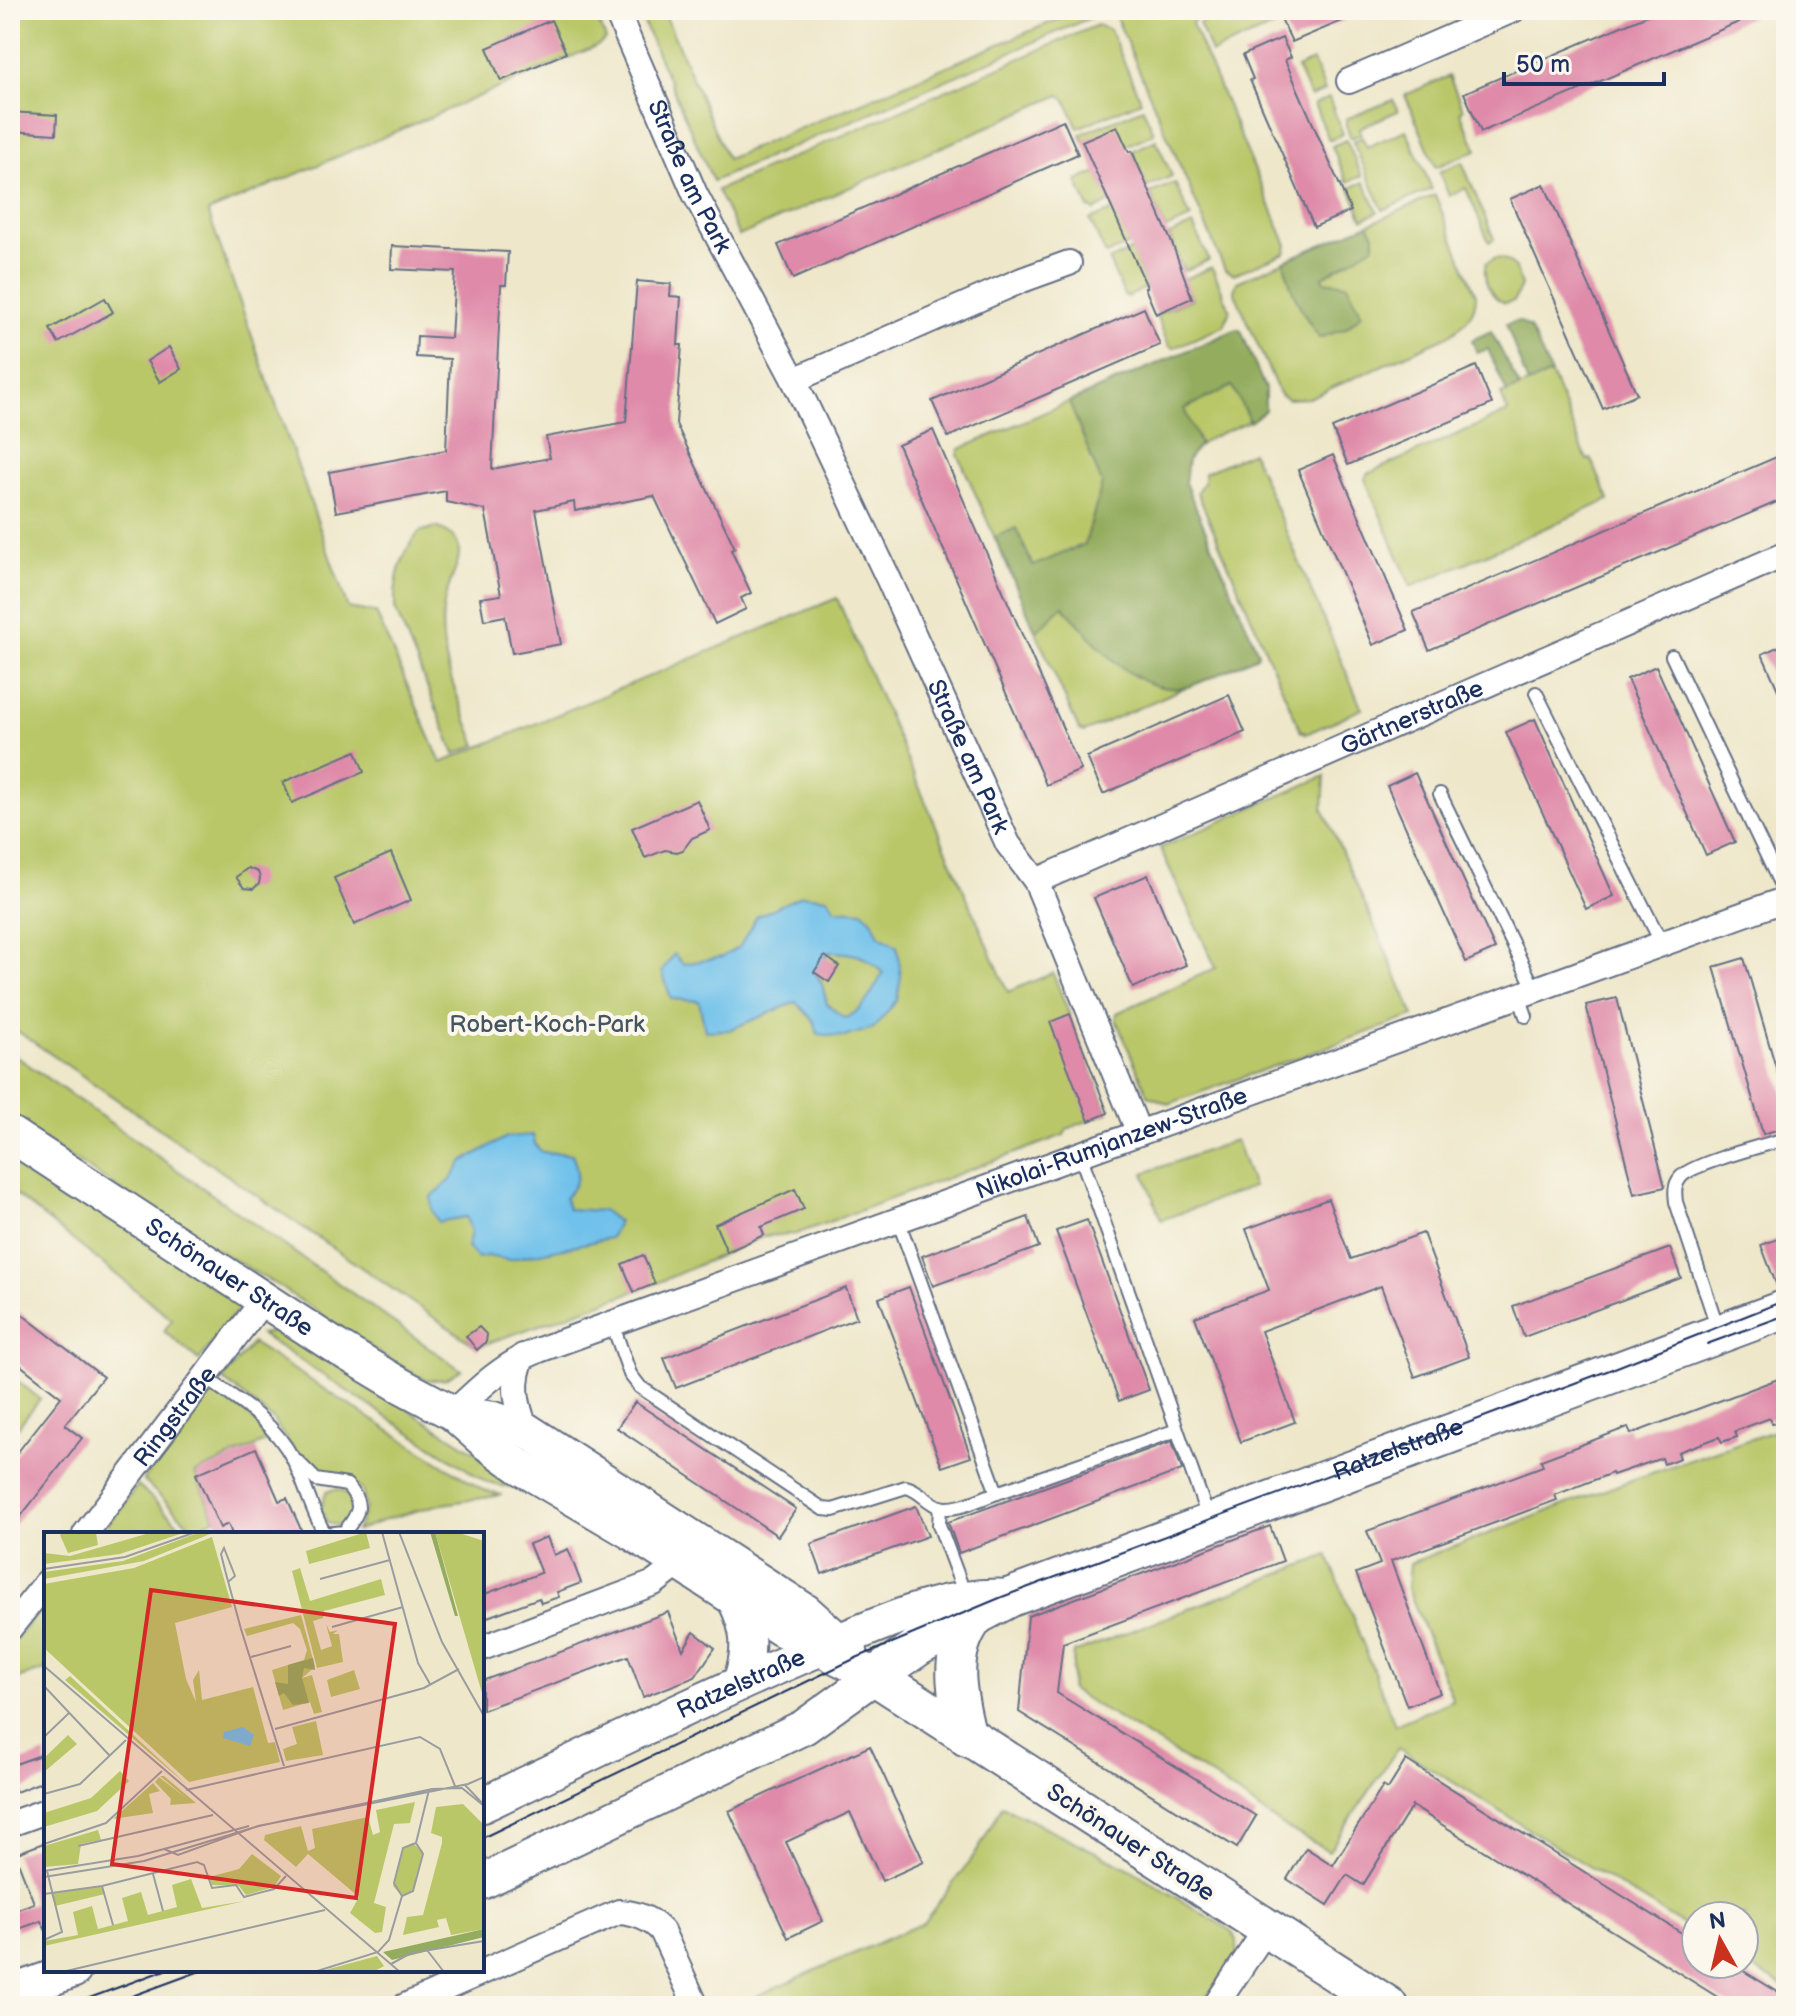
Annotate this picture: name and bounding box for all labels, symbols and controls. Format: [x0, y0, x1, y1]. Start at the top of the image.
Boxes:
scale bar [1504, 36, 1664, 86]
text: 50 m [1516, 50, 1570, 79]
street label: Straße am Park [641, 95, 738, 258]
street label: Gärtnerstraße [1336, 674, 1488, 761]
street label: Straße am Park [921, 675, 1016, 839]
park label: Robert-Koch-Park [449, 1010, 645, 1039]
street label: Nikolai-Rumjanzew-Straße [972, 1081, 1251, 1206]
street label: Schönauer Straße [140, 1212, 319, 1343]
street label: Ringstraße [128, 1361, 223, 1473]
street label: Ratzelstraße [1329, 1412, 1468, 1487]
inset map [44, 1532, 484, 1972]
street label: Ratzelstraße [672, 1643, 810, 1725]
street label: Schönauer Straße [1041, 1777, 1220, 1908]
north arrow [1680, 1900, 1760, 1980]
text: N [1707, 1907, 1727, 1936]

